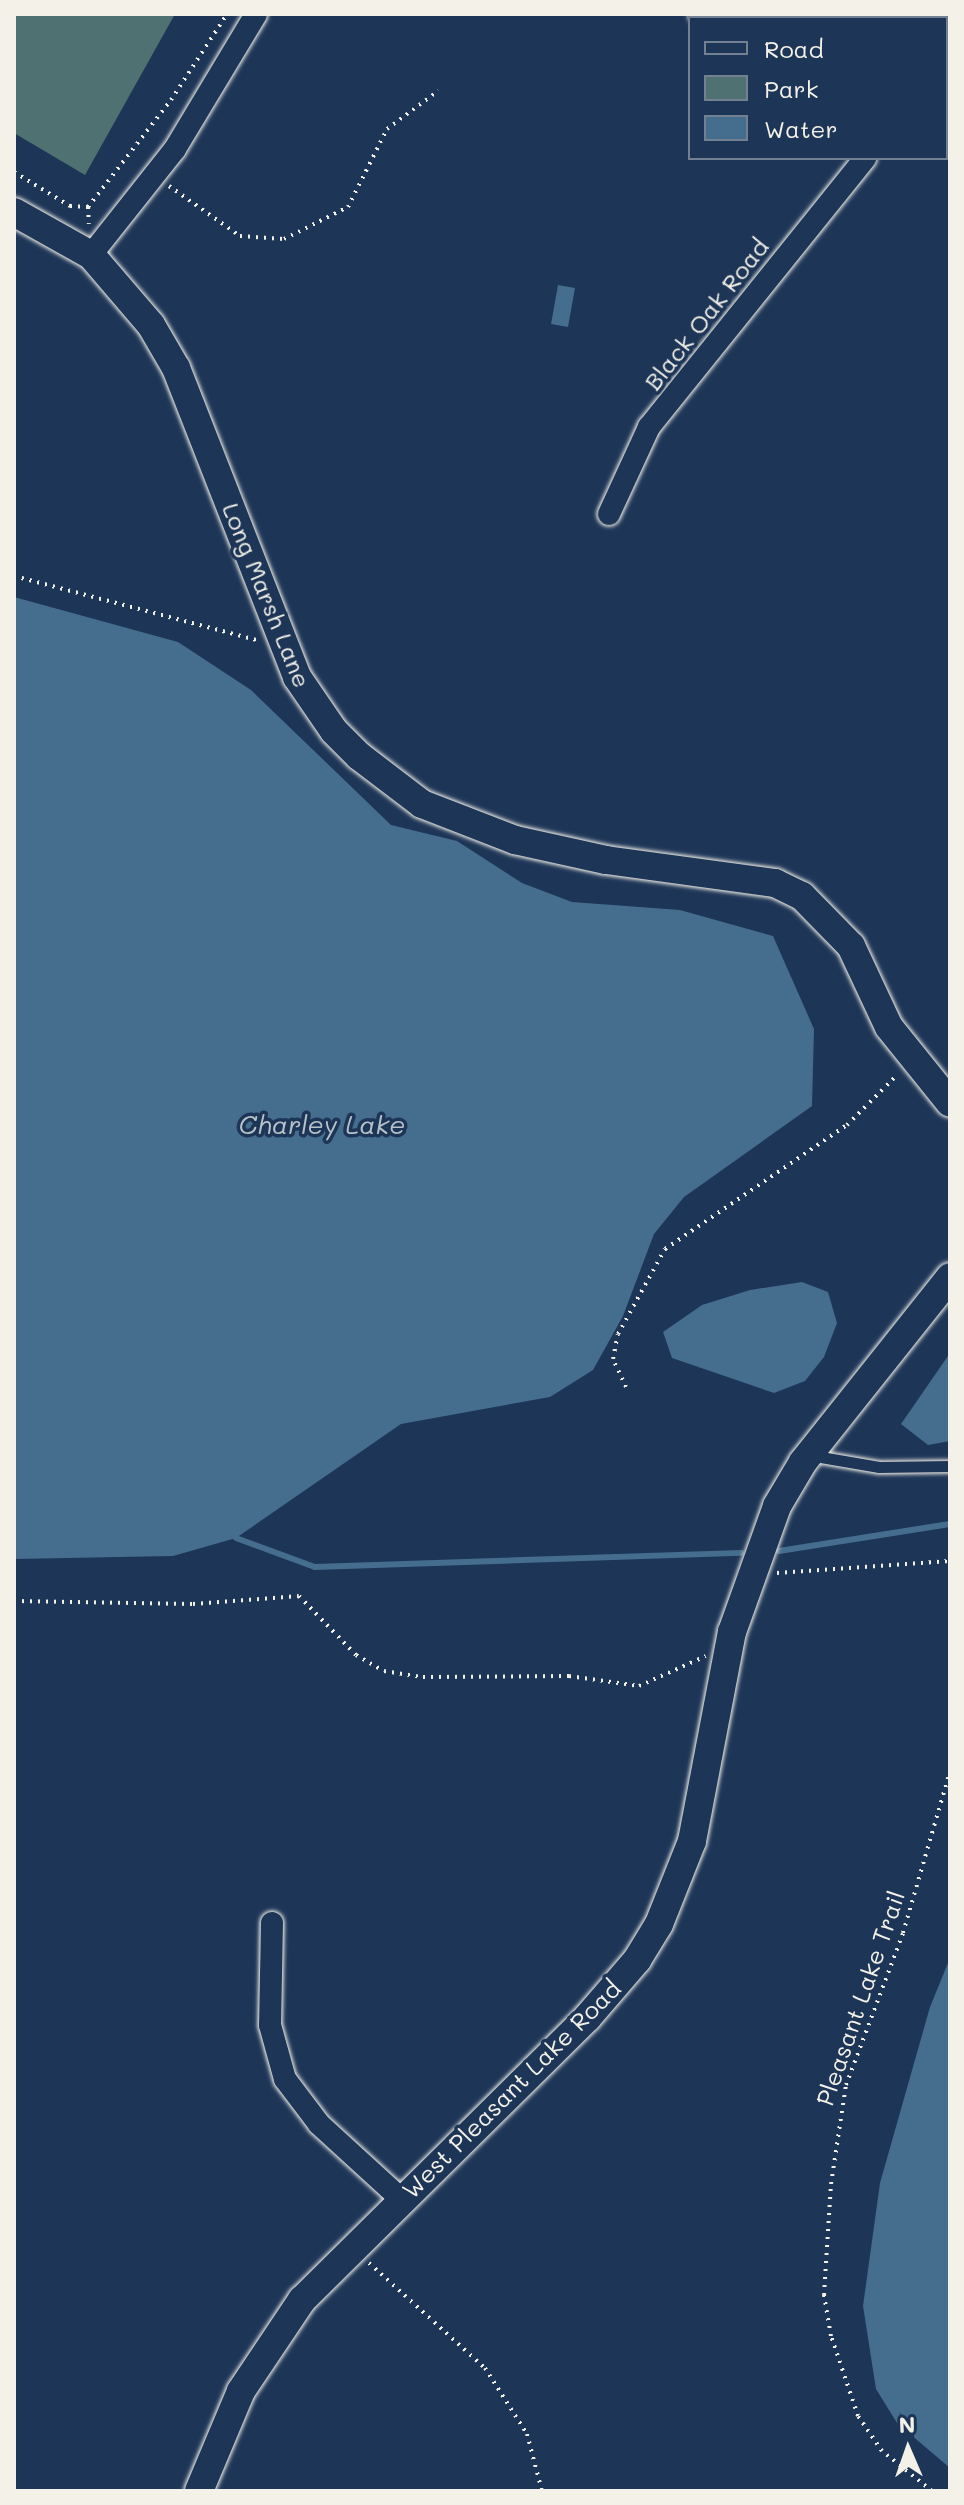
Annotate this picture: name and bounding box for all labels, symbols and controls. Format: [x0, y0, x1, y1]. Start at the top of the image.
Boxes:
legend [688, 16, 948, 160]
text: Road [764, 33, 824, 64]
text: Park [764, 73, 818, 104]
text: Water [764, 113, 838, 144]
street label: Black Oak Road [638, 232, 774, 396]
street label: Long Marsh Lane [217, 499, 317, 691]
water label: Charley Lake [239, 1109, 405, 1141]
street label: Pleasant Lake Trail [810, 1887, 910, 2109]
street label: West Pleasant Lake Road [396, 1974, 626, 2204]
north arrow [868, 2409, 948, 2489]
text: N [898, 2410, 916, 2439]

